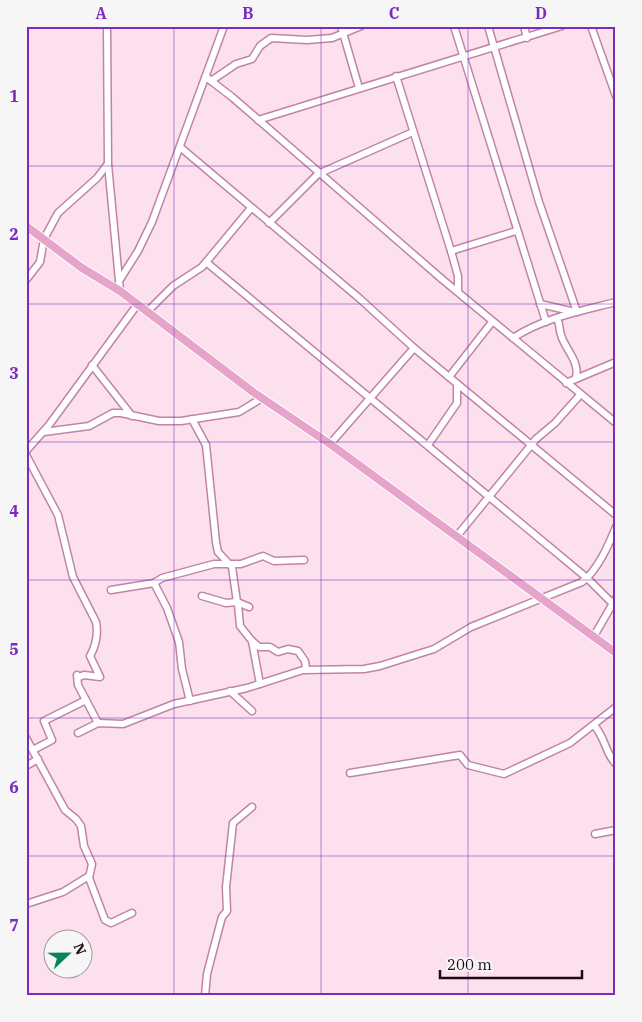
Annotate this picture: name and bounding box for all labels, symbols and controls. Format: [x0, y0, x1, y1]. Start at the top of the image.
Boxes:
text: A [95, 3, 107, 23]
text: B [242, 3, 254, 23]
text: C [389, 3, 399, 23]
text: D [535, 3, 547, 23]
text: 1 [9, 86, 19, 106]
text: 2 [9, 224, 19, 244]
text: 3 [9, 363, 19, 383]
text: 4 [9, 501, 19, 521]
text: 5 [9, 639, 19, 659]
text: 6 [9, 777, 19, 797]
text: 7 [9, 915, 19, 935]
north arrow [42, 930, 92, 980]
text: N [70, 941, 90, 958]
scale bar [440, 947, 582, 979]
text: 200 m [447, 955, 492, 974]

